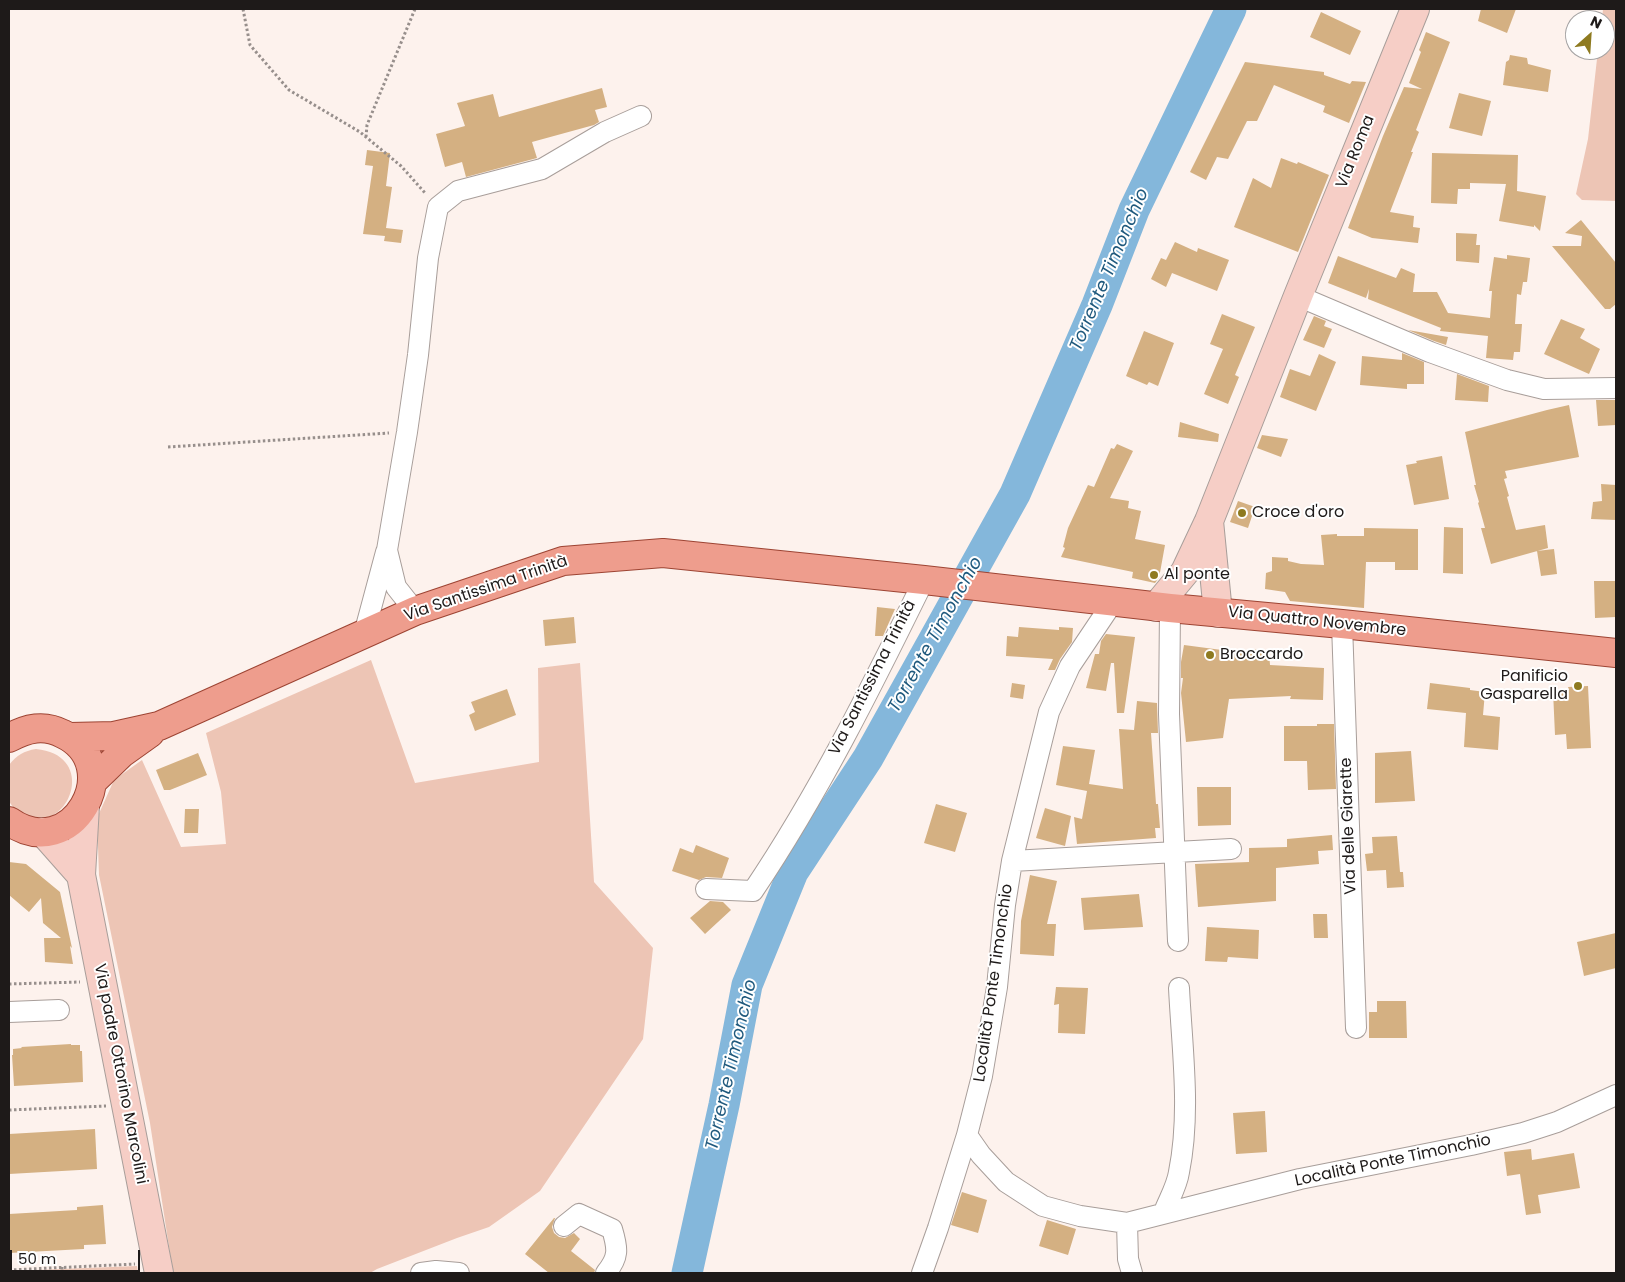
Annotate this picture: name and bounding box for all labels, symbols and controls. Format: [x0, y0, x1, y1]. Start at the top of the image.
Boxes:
north arrow [1565, 10, 1615, 60]
text: N [1587, 11, 1605, 34]
street label: Via Roma [1333, 113, 1379, 191]
water label: Torrente Timonchio [1066, 185, 1154, 355]
place label: Croce d'oro [1252, 503, 1344, 523]
marker: Croce d'oro [1236, 507, 1248, 519]
street label: Via Santissima Trinità [402, 552, 570, 626]
water label: Torrente Timonchio [884, 553, 988, 717]
place label: Al ponte [1164, 565, 1230, 585]
marker: Al ponte [1148, 569, 1160, 581]
street label: Via Santissima Trinità [825, 597, 921, 759]
street label: Via Quattro Novembre [1227, 603, 1407, 641]
place label: Broccardo [1220, 645, 1303, 665]
marker: Broccardo [1204, 649, 1216, 661]
place label: Panificio Gasparella [1480, 667, 1568, 705]
marker: Panificio Gasparella [1572, 680, 1584, 692]
street label: Via delle Giarette [1337, 757, 1361, 895]
street label: Località Ponte Timonchio [971, 883, 1017, 1083]
street label: Via padre Ottorino Marcolini [89, 962, 151, 1186]
water label: Torrente Timonchio [702, 978, 762, 1152]
street label: Località Ponte Timonchio [1293, 1131, 1493, 1191]
scale bar [12, 1240, 142, 1272]
text: 50 m [18, 1248, 56, 1269]

